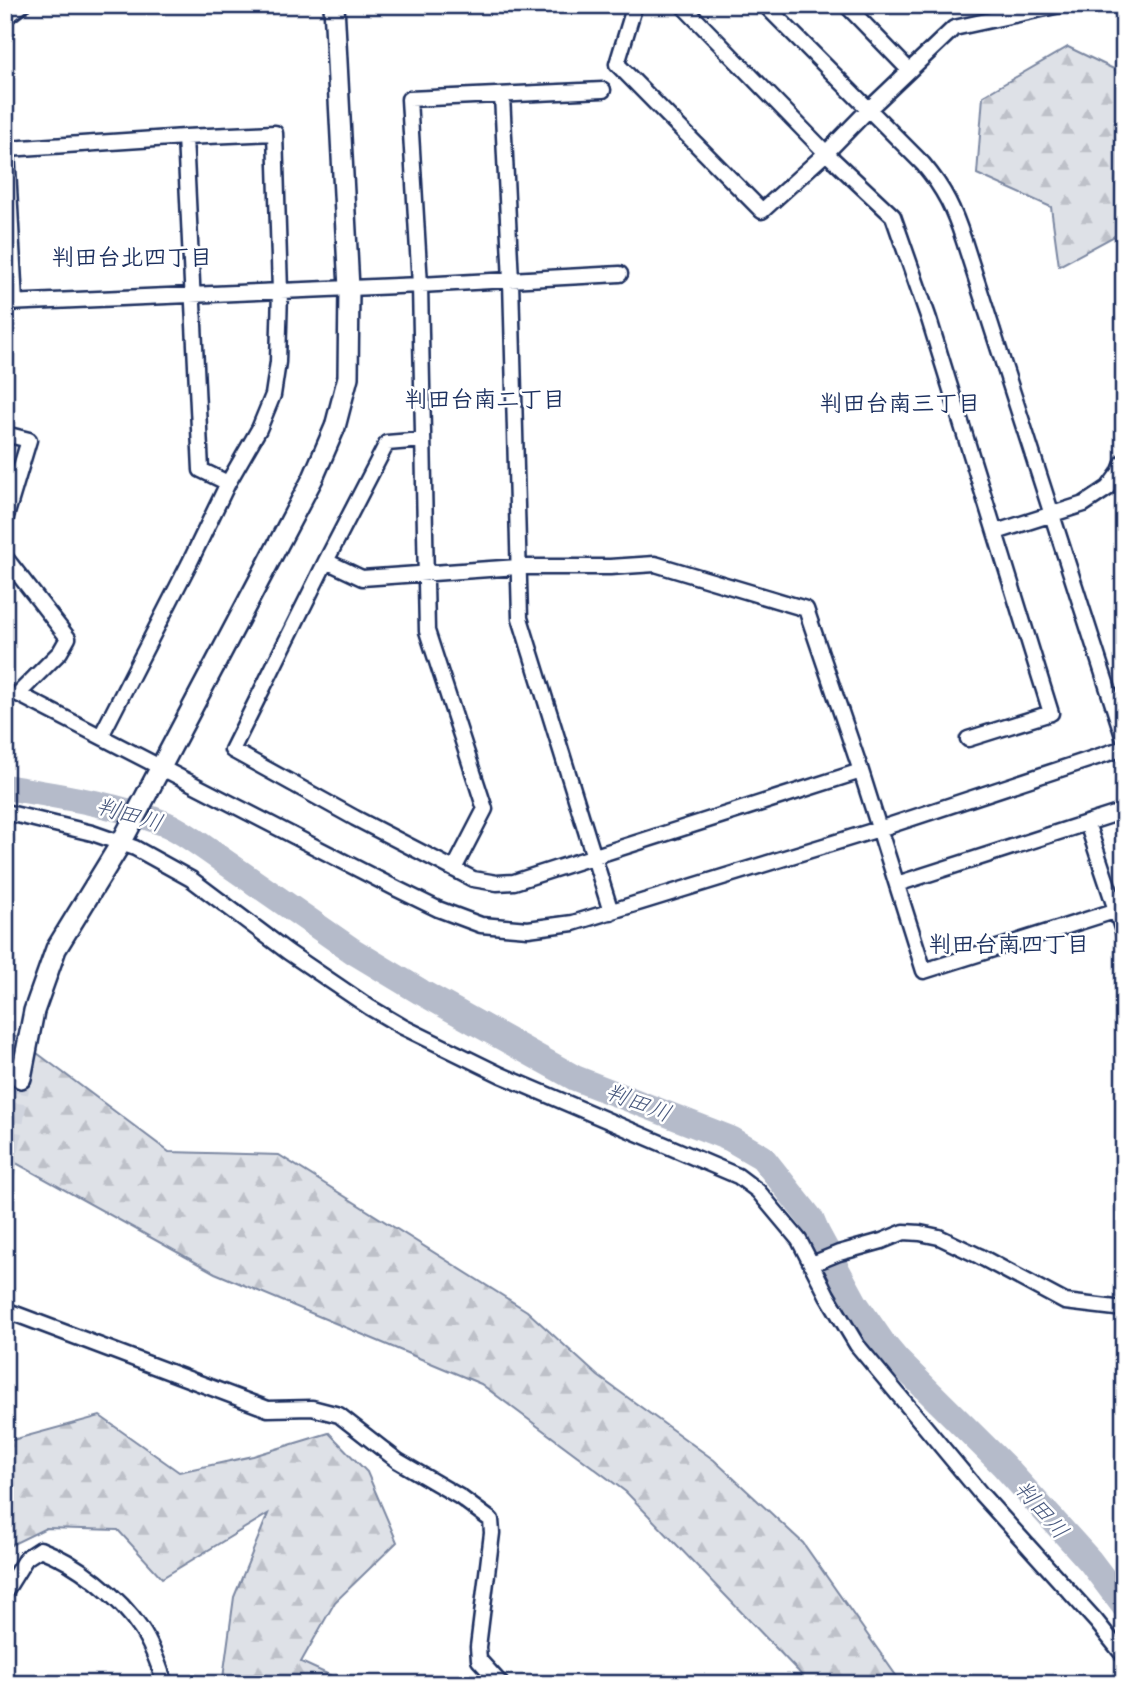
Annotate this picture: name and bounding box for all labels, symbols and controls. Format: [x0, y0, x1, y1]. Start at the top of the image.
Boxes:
district label: 判田台北四丁目 [52, 242, 213, 274]
district label: 判田台南二丁目 [405, 384, 566, 416]
district label: 判田台南三丁目 [820, 388, 981, 420]
water label: 判田川 [91, 790, 167, 840]
district label: 判田台南四丁目 [929, 929, 1090, 961]
water label: 判田川 [600, 1076, 676, 1130]
water label: 判田川 [1006, 1473, 1076, 1547]

